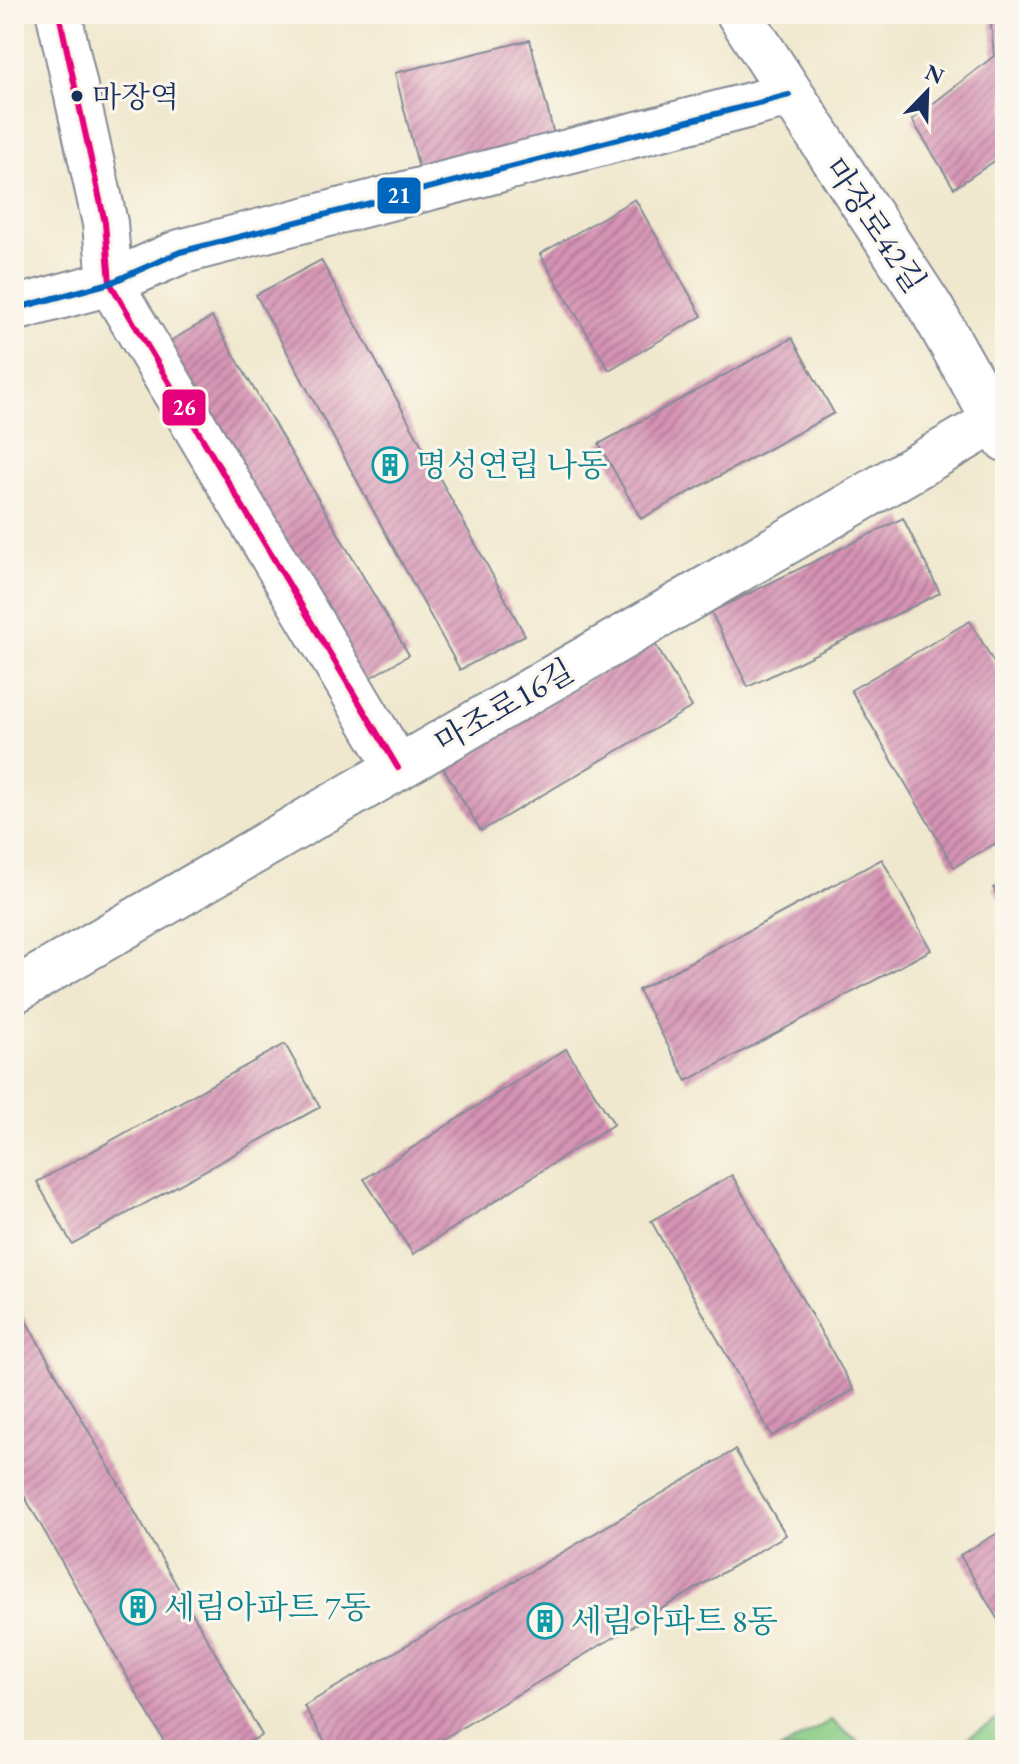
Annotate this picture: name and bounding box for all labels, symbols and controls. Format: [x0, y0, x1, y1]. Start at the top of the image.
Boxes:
north arrow [887, 52, 967, 132]
text: N [921, 57, 949, 91]
place label: 마장역 [92, 77, 179, 116]
marker: 마장역 [69, 88, 85, 104]
street label: 마장로42길 [814, 149, 936, 301]
line badge: 21 [376, 176, 422, 215]
text: 21 [387, 181, 411, 210]
line badge: 26 [161, 388, 207, 427]
text: 26 [172, 393, 196, 422]
place label: 명성연립 나동 [416, 444, 608, 486]
building icon: 명성연립 나동 [371, 446, 409, 484]
street label: 마조로16길 [427, 649, 581, 763]
place label: 세림아파트 7동 [164, 1586, 371, 1628]
building icon: 세림아파트 7동 [119, 1588, 157, 1626]
place label: 세림아파트 8동 [571, 1600, 778, 1642]
building icon: 세림아파트 8동 [526, 1602, 564, 1640]

